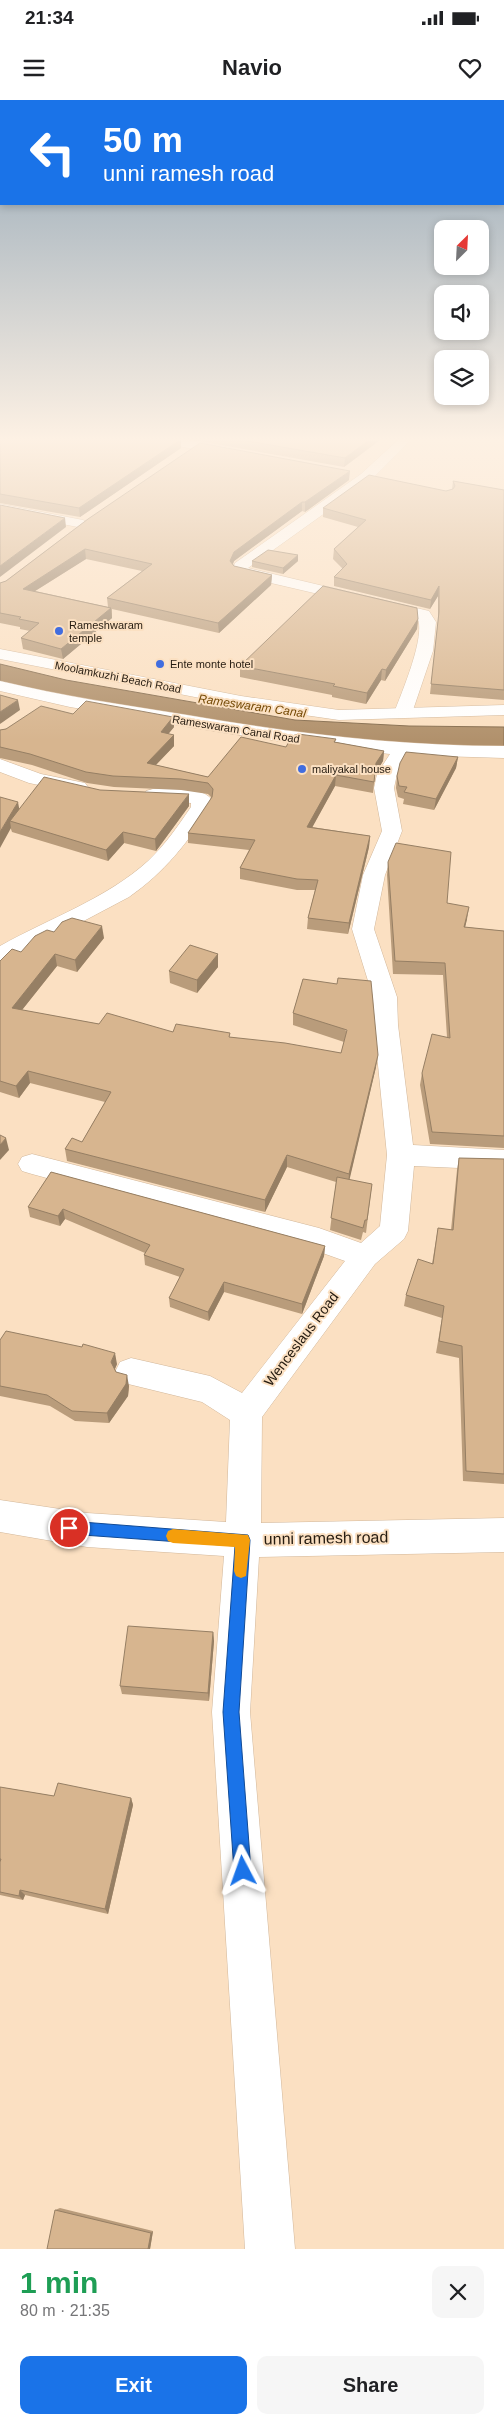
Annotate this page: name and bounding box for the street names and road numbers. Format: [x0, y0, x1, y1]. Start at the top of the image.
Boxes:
street label: Moolamkuzhi Beach Road [54, 659, 182, 695]
street label: Rameswaram Canal Road [171, 713, 301, 745]
street label: Wenceslaus Road [260, 1289, 342, 1389]
street label: unni ramesh road [264, 1528, 388, 1548]

